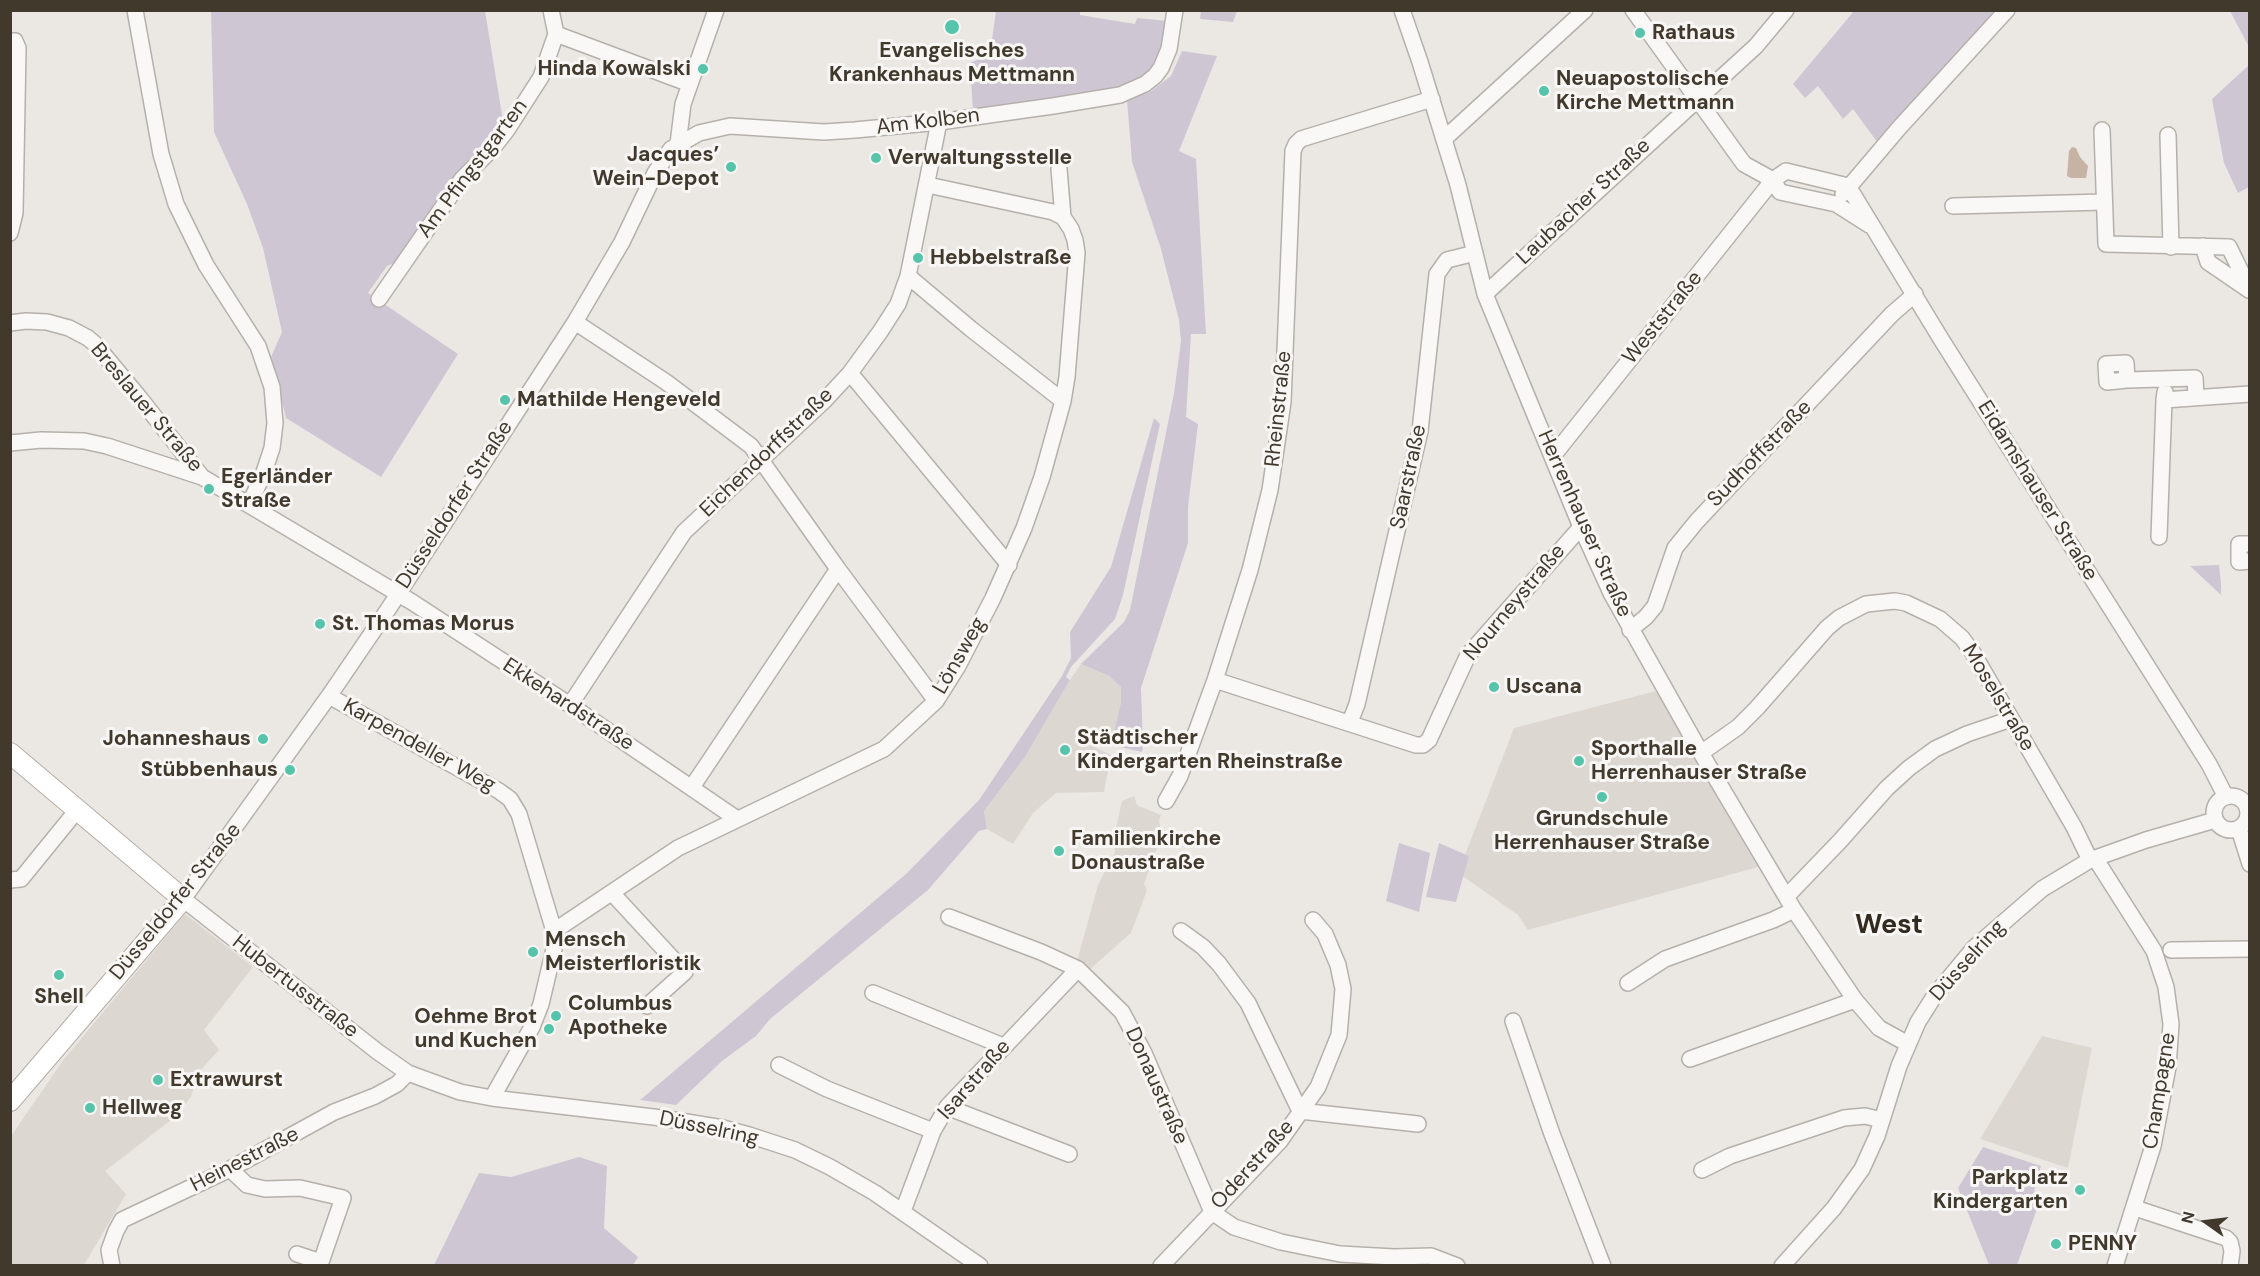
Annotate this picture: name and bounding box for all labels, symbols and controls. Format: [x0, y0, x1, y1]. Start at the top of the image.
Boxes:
marker: Evangelisches Krankenhaus Mettmann [943, 18, 961, 36]
place label: Rathaus [1652, 20, 1736, 46]
marker: Rathaus [1633, 26, 1647, 40]
place label: Evangelisches Krankenhaus Mettmann [829, 38, 1075, 88]
place label: Hinda Kowalski [537, 56, 691, 82]
marker: Hinda Kowalski [696, 62, 710, 76]
place label: Neuapostolische Kirche Mettmann [1556, 66, 1734, 116]
marker: Neuapostolische Kirche Mettmann [1537, 84, 1551, 98]
street label: Am Pfingstgarten [413, 95, 533, 243]
street label: Am Kolben [875, 103, 981, 141]
street label: Laubacher Straße [1512, 134, 1656, 270]
place label: Jacques’ Wein-Depot [593, 142, 719, 192]
place label: Verwaltungsstelle [888, 145, 1072, 171]
marker: Verwaltungsstelle [869, 151, 883, 165]
marker: Jacques’ Wein-Depot [724, 160, 738, 174]
place label: Hebbelstraße [930, 245, 1072, 271]
marker: Hebbelstraße [911, 251, 925, 265]
street label: Weststraße [1618, 266, 1708, 370]
street label: Breslauer Straße [85, 338, 207, 478]
street label: Rheinstraße [1260, 350, 1298, 468]
street label: Eichendorffstraße [695, 383, 839, 523]
place label: Mathilde Hengeveld [517, 387, 721, 413]
marker: Mathilde Hengeveld [498, 393, 512, 407]
street label: Sudhoffstraße [1703, 395, 1817, 513]
street label: Eidamshauser Straße [1971, 396, 2103, 586]
street label: Düsseldorfer Straße [391, 416, 519, 594]
street label: Saarstraße [1386, 423, 1432, 531]
street label: Herrenhauser Straße [1531, 427, 1637, 621]
place label: Egerländer Straße [221, 464, 332, 514]
marker: Egerländer Straße [202, 482, 216, 496]
street label: Nourneystraße [1459, 540, 1571, 666]
place label: St. Thomas Morus [332, 611, 515, 637]
street label: Lönsweg [928, 613, 992, 699]
marker: St. Thomas Morus [313, 617, 327, 631]
street label: Moselstraße [1956, 640, 2040, 756]
street label: Ekkehardstraße [498, 653, 638, 757]
place label: Uscana [1506, 674, 1582, 700]
marker: Uscana [1487, 680, 1501, 694]
street label: Karpendeller Weg [338, 694, 500, 798]
place label: Städtischer Kindergarten Rheinstraße [1077, 725, 1343, 775]
place label: Johanneshaus [102, 726, 251, 752]
marker: Johanneshaus [256, 732, 270, 746]
place label: Sporthalle Herrenhauser Straße [1591, 736, 1807, 786]
marker: Städtischer Kindergarten Rheinstraße [1058, 743, 1072, 757]
marker: Sporthalle Herrenhauser Straße [1572, 754, 1586, 768]
place label: Stübbenhaus [141, 757, 278, 783]
marker: Stübbenhaus [283, 763, 297, 777]
marker: Grundschule Herrenhauser Straße [1595, 790, 1609, 804]
place label: Grundschule Herrenhauser Straße [1494, 806, 1710, 856]
street label: Düsseldorfer Straße [105, 818, 247, 986]
place label: Familienkirche Donaustraße [1071, 826, 1221, 876]
marker: Familienkirche Donaustraße [1052, 844, 1066, 858]
district label: West [1855, 910, 1923, 942]
street label: Düsselring [1925, 915, 2011, 1007]
place label: Mensch Meisterfloristik [545, 927, 701, 977]
street label: Hubertusstraße [227, 930, 363, 1044]
marker: Mensch Meisterfloristik [526, 945, 540, 959]
marker: Shell [52, 968, 66, 982]
place label: Shell [34, 984, 84, 1010]
place label: Columbus Apotheke [568, 991, 672, 1041]
place label: Oehme Brot und Kuchen [414, 1004, 537, 1054]
marker: Columbus Apotheke [549, 1009, 563, 1023]
marker: Oehme Brot und Kuchen [542, 1022, 556, 1036]
street label: Donaustraße [1119, 1024, 1193, 1148]
street label: Champagne [2138, 1031, 2182, 1151]
street label: Isarstraße [933, 1035, 1017, 1125]
place label: Extrawurst [170, 1067, 283, 1093]
marker: Extrawurst [151, 1073, 165, 1087]
place label: Hellweg [102, 1095, 183, 1121]
marker: Hellweg [83, 1101, 97, 1115]
street label: Düsselring [657, 1106, 761, 1152]
street label: Oderstraße [1206, 1115, 1300, 1215]
street label: Heinestraße [187, 1122, 303, 1198]
place label: Parkplatz Kindergarten [1933, 1165, 2068, 1215]
marker: Parkplatz Kindergarten [2073, 1183, 2087, 1197]
north arrow [2176, 1192, 2236, 1252]
text: N [2176, 1209, 2200, 1226]
place label: PENNY [2068, 1231, 2137, 1257]
marker: PENNY [2049, 1237, 2063, 1251]

